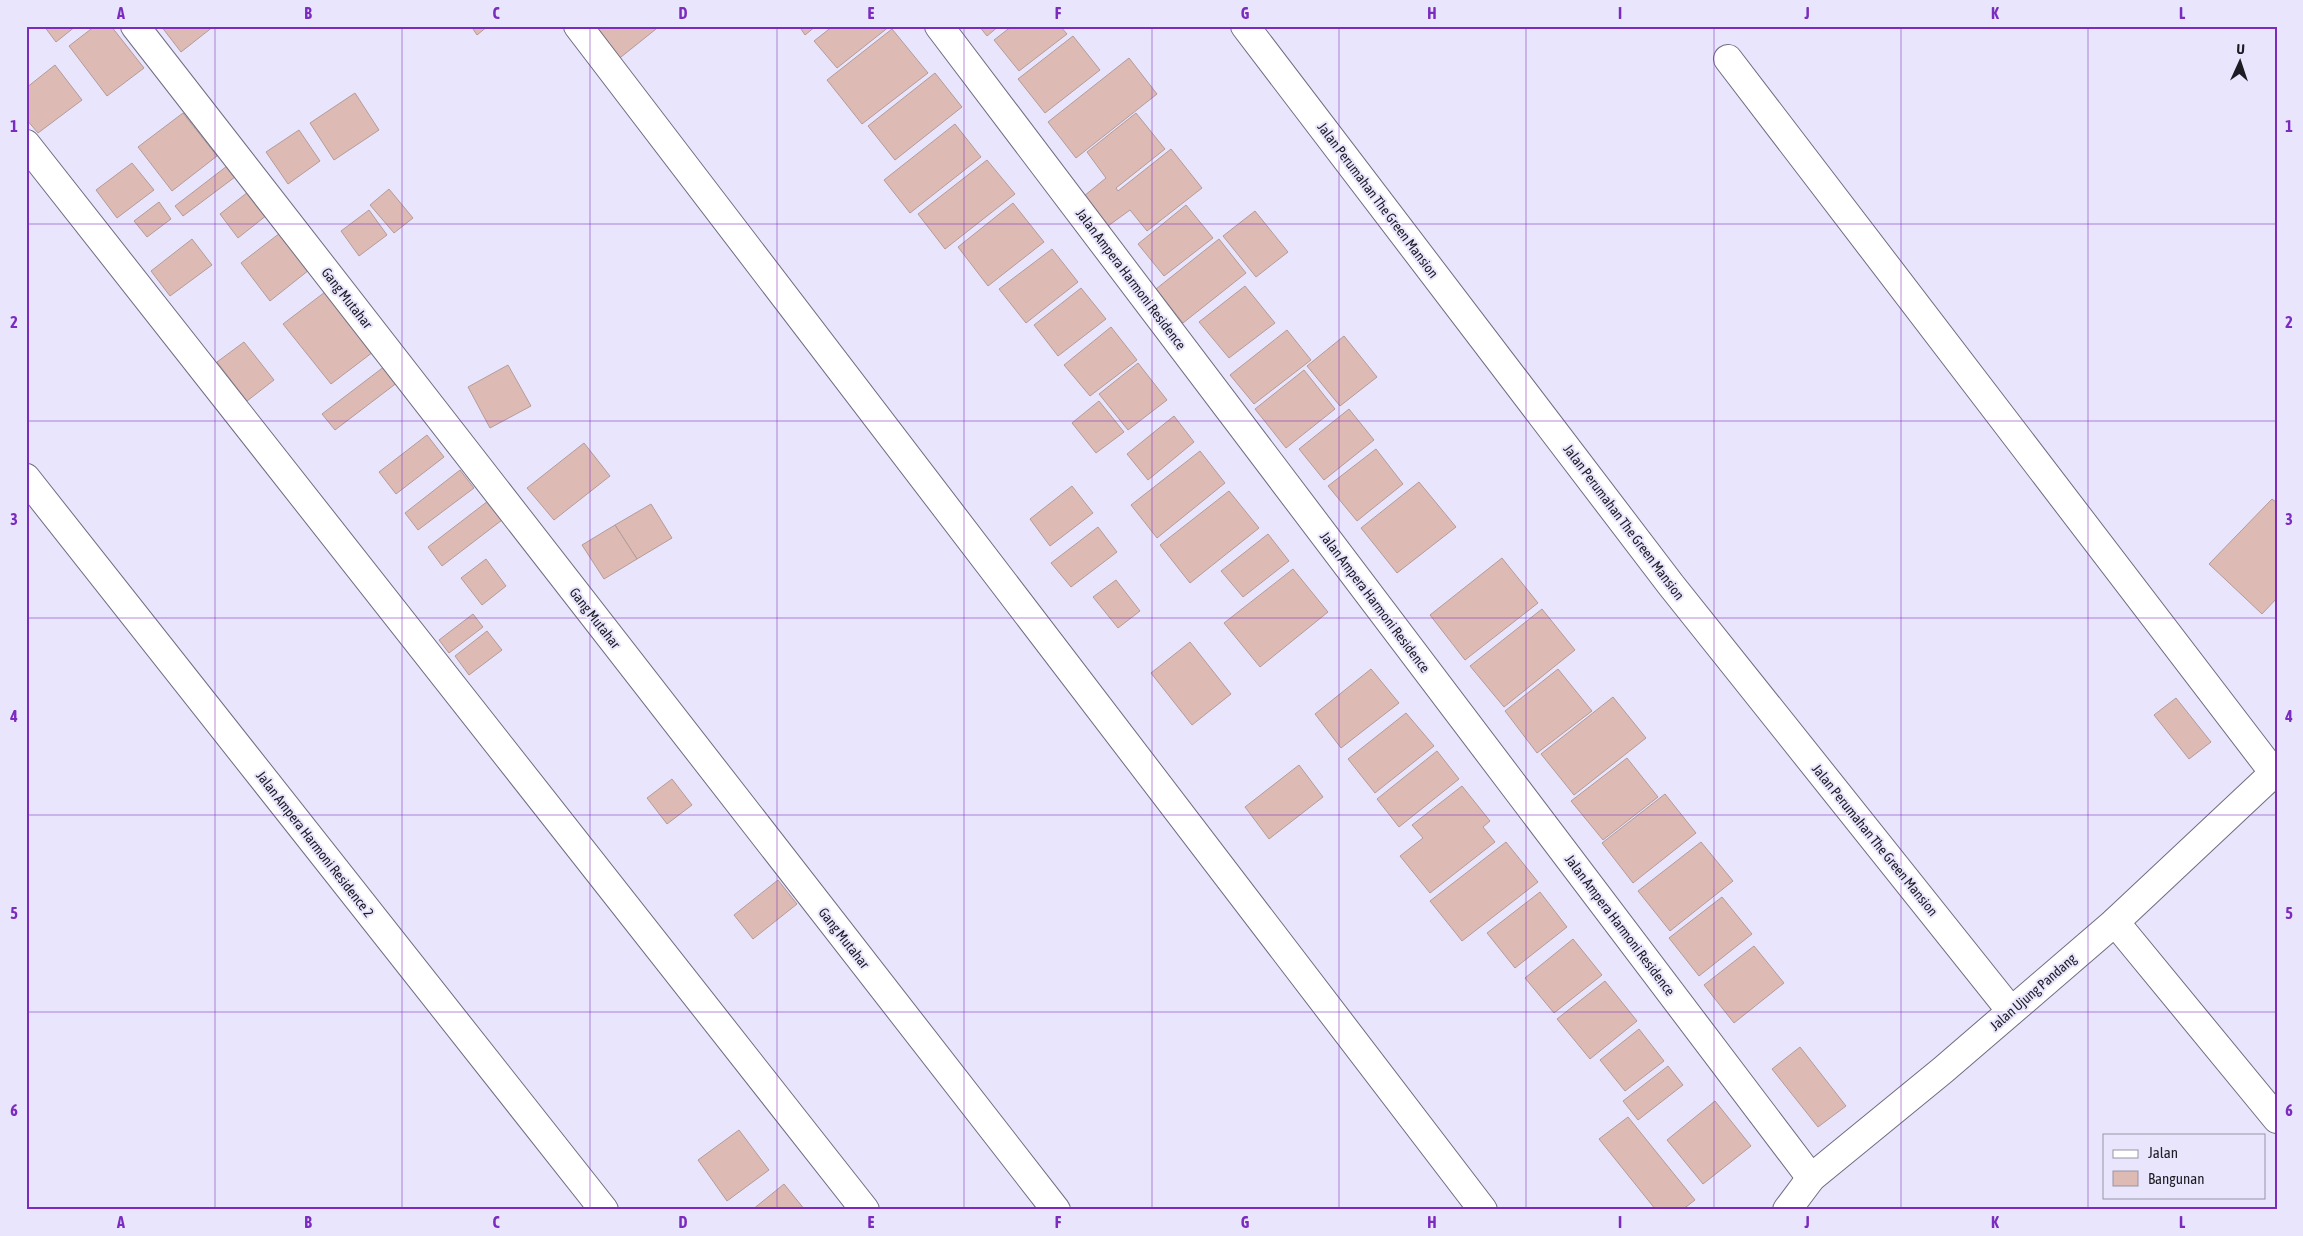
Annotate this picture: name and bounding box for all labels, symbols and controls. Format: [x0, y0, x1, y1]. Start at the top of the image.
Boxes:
text: A [116, 4, 125, 22]
text: B [304, 4, 312, 22]
text: C [492, 4, 500, 22]
text: D [679, 4, 688, 22]
text: E [868, 4, 875, 22]
text: F [1055, 4, 1062, 22]
text: G [1241, 4, 1250, 22]
text: H [1427, 4, 1437, 22]
text: I [1618, 4, 1622, 22]
text: J [1803, 4, 1810, 22]
text: K [1991, 4, 1999, 22]
text: L [2179, 4, 2186, 22]
north arrow [2216, 38, 2266, 88]
text: U [2236, 41, 2245, 57]
text: 1 [10, 117, 18, 135]
text: 1 [2285, 117, 2293, 135]
street label: Jalan Perumahan The Green Mansion [1314, 119, 1442, 281]
street label: Jalan Ampera Harmoni Residence [1073, 205, 1189, 353]
street label: Gang Mutahar [318, 264, 376, 332]
text: 2 [10, 313, 18, 331]
text: 2 [2285, 313, 2293, 331]
street label: Jalan Perumahan The Green Mansion [1560, 441, 1688, 603]
text: 3 [10, 510, 18, 528]
text: 3 [2285, 510, 2293, 528]
street label: Jalan Ampera Harmoni Residence [1317, 528, 1433, 676]
street label: Gang Mutahar [566, 584, 624, 652]
text: 4 [9, 707, 18, 725]
text: 4 [2284, 707, 2293, 725]
street label: Jalan Perumahan The Green Mansion [1809, 761, 1941, 919]
street label: Jalan Ampera Harmoni Residence 2 [253, 768, 377, 920]
street label: Jalan Ampera Harmoni Residence [1562, 851, 1678, 999]
text: 5 [10, 904, 18, 922]
street label: Gang Mutahar [815, 904, 873, 972]
text: 5 [2285, 904, 2293, 922]
street label: Jalan Ujung Pandang [1987, 950, 2079, 1034]
text: 6 [10, 1101, 18, 1119]
text: 6 [2285, 1101, 2293, 1119]
legend [2103, 1134, 2266, 1198]
text: Jalan [2148, 1144, 2178, 1161]
text: Bangunan [2148, 1170, 2205, 1187]
text: A [116, 1213, 125, 1231]
text: B [304, 1213, 312, 1231]
text: C [492, 1213, 500, 1231]
text: D [679, 1213, 688, 1231]
text: E [868, 1213, 875, 1231]
text: F [1055, 1213, 1062, 1231]
text: G [1241, 1213, 1250, 1231]
text: H [1427, 1213, 1437, 1231]
text: I [1618, 1213, 1622, 1231]
text: J [1803, 1213, 1810, 1231]
text: K [1991, 1213, 1999, 1231]
text: L [2179, 1213, 2186, 1231]

